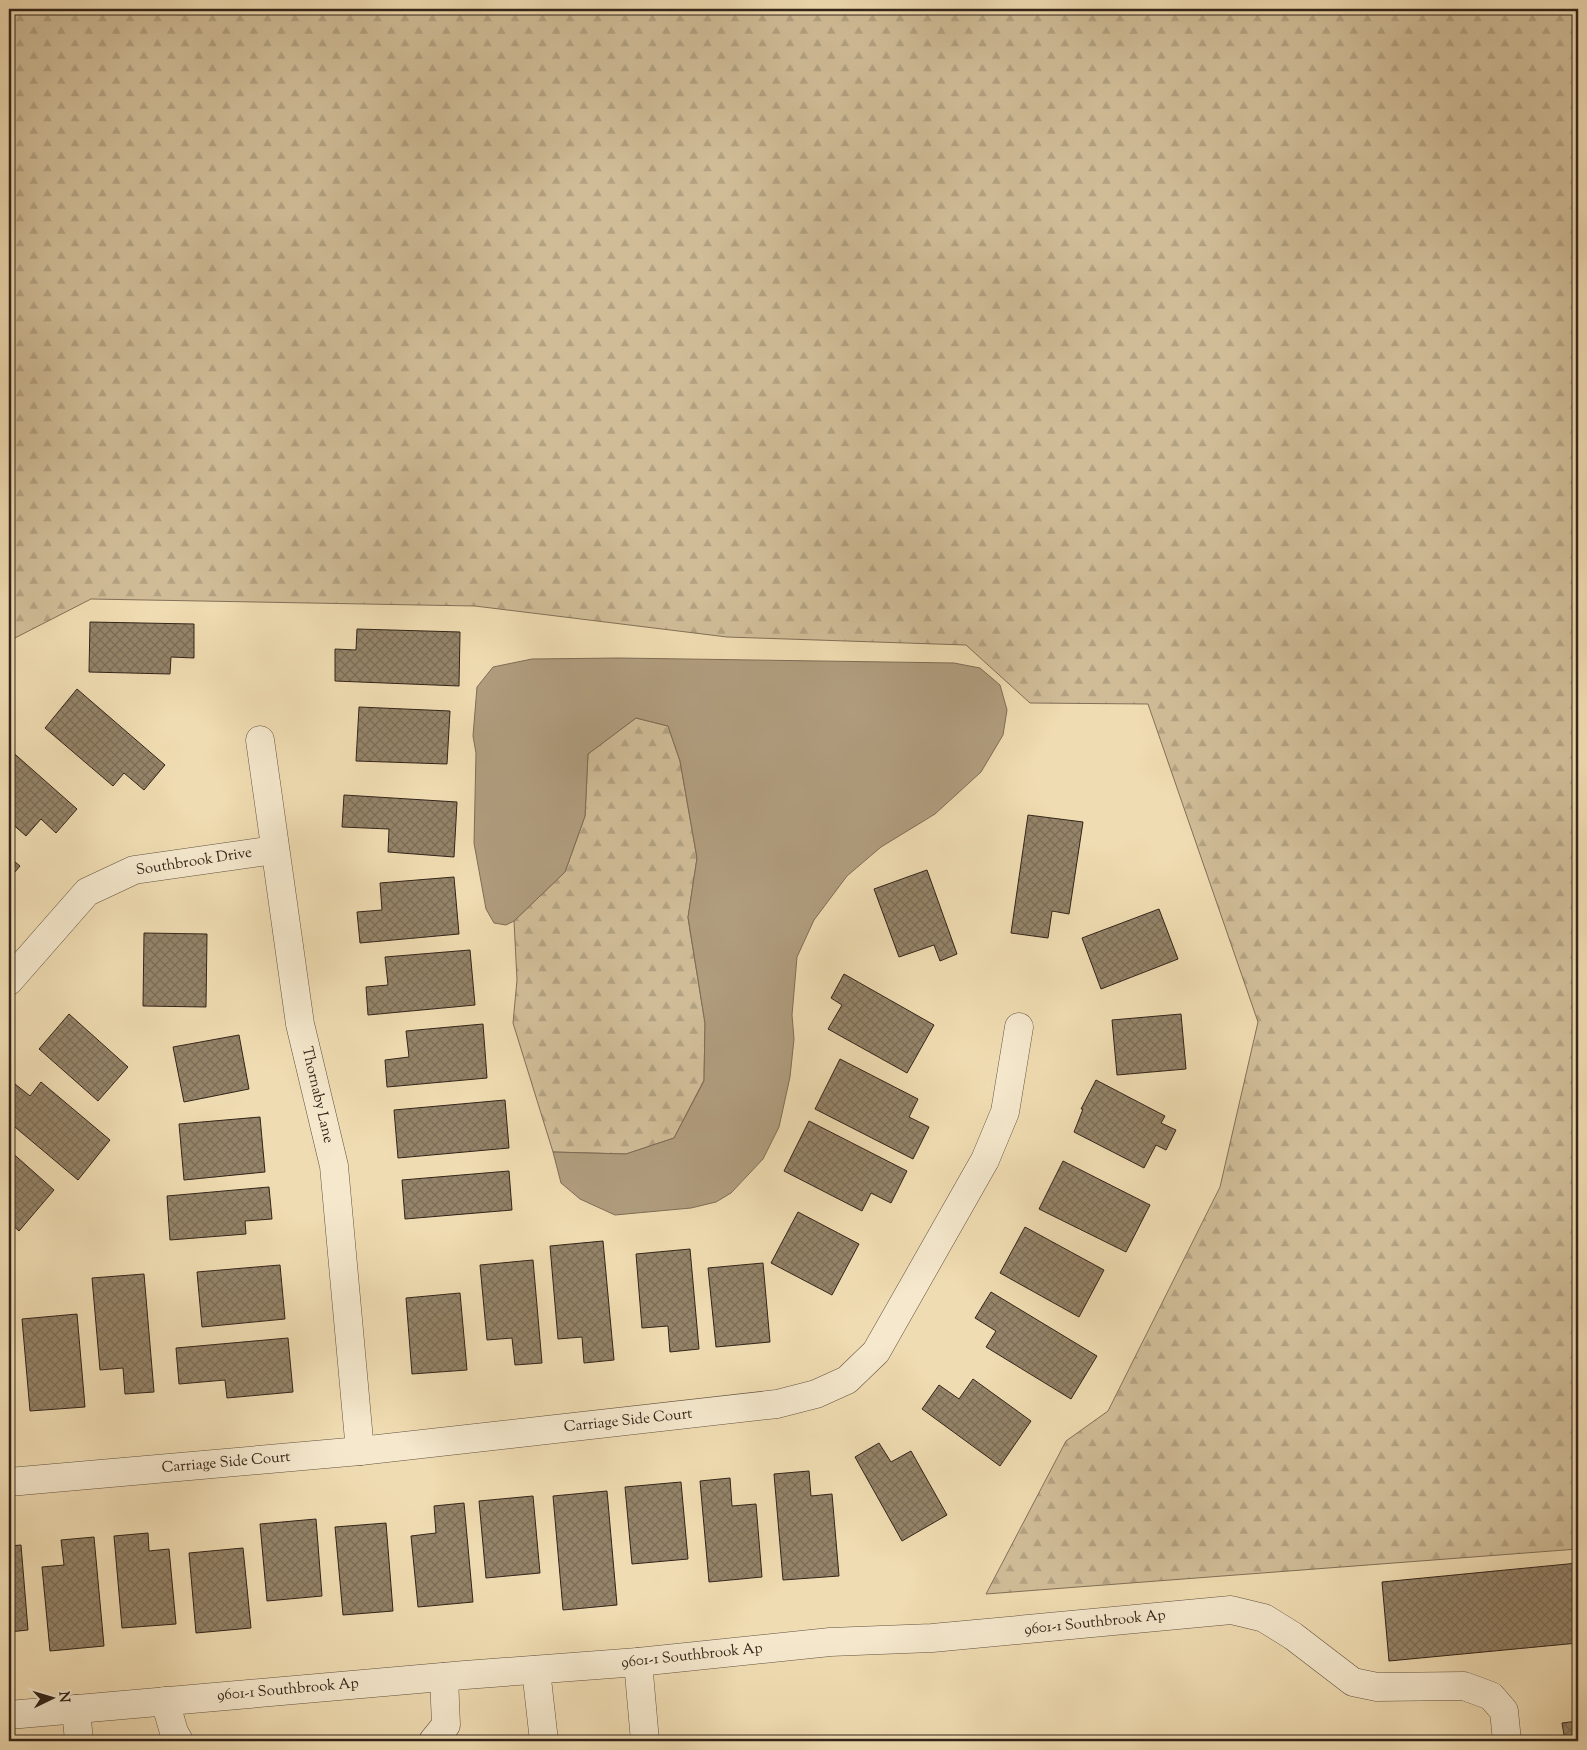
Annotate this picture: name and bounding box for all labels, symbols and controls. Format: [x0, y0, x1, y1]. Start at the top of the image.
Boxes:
street label: Southbrook Drive [134, 842, 254, 882]
street label: Thornaby Lane [296, 1045, 338, 1145]
street label: Carriage Side Court [563, 1404, 693, 1438]
street label: Carriage Side Court [161, 1447, 291, 1479]
street label: 9601-1 Southbrook Ap [1023, 1605, 1167, 1641]
street label: 9601-1 Southbrook Ap [620, 1638, 764, 1674]
north arrow [28, 1672, 78, 1722]
street label: 9601-1 Southbrook Ap [216, 1673, 360, 1707]
text: N [53, 1691, 73, 1703]

